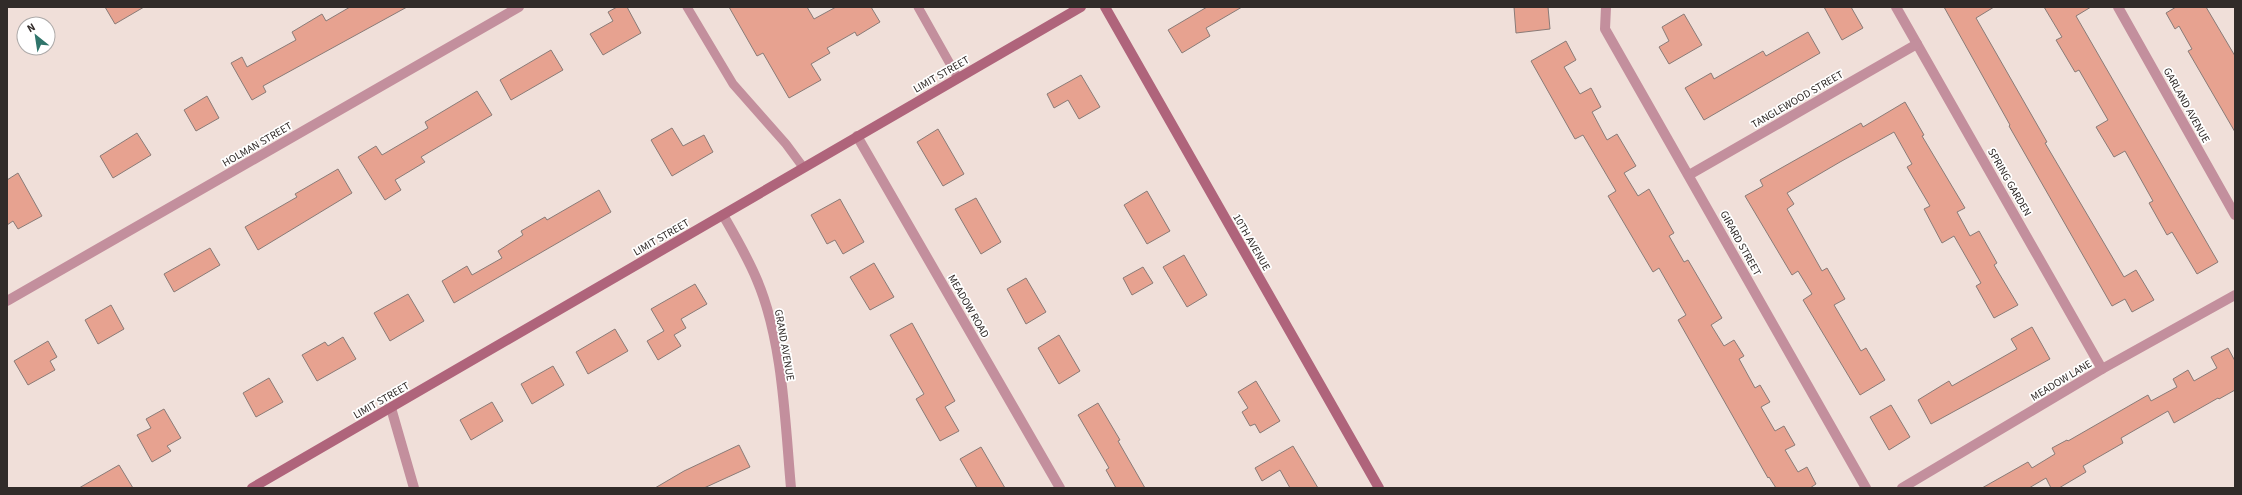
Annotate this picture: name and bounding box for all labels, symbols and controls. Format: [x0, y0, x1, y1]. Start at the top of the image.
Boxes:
north arrow [16, 16, 56, 56]
text: N [24, 19, 38, 36]
street label: LIMIT STREET [910, 52, 972, 97]
street label: GARLAND AVENUE [2160, 65, 2214, 146]
street label: TANGLEWOOD STREET [1748, 67, 1846, 132]
street label: HOLMAN STREET [220, 118, 295, 171]
street label: SPRING GARDEN [1984, 146, 2035, 219]
street label: GIRARD STREET [1716, 208, 1765, 279]
street label: 10TH AVENUE [1229, 211, 1274, 274]
street label: LIMIT STREET [630, 215, 692, 260]
street label: MEADOW ROAD [944, 272, 993, 341]
street label: GRAND AVENUE [771, 308, 798, 382]
street label: MEADOW LANE [2028, 356, 2095, 405]
street label: LIMIT STREET [350, 378, 412, 423]

